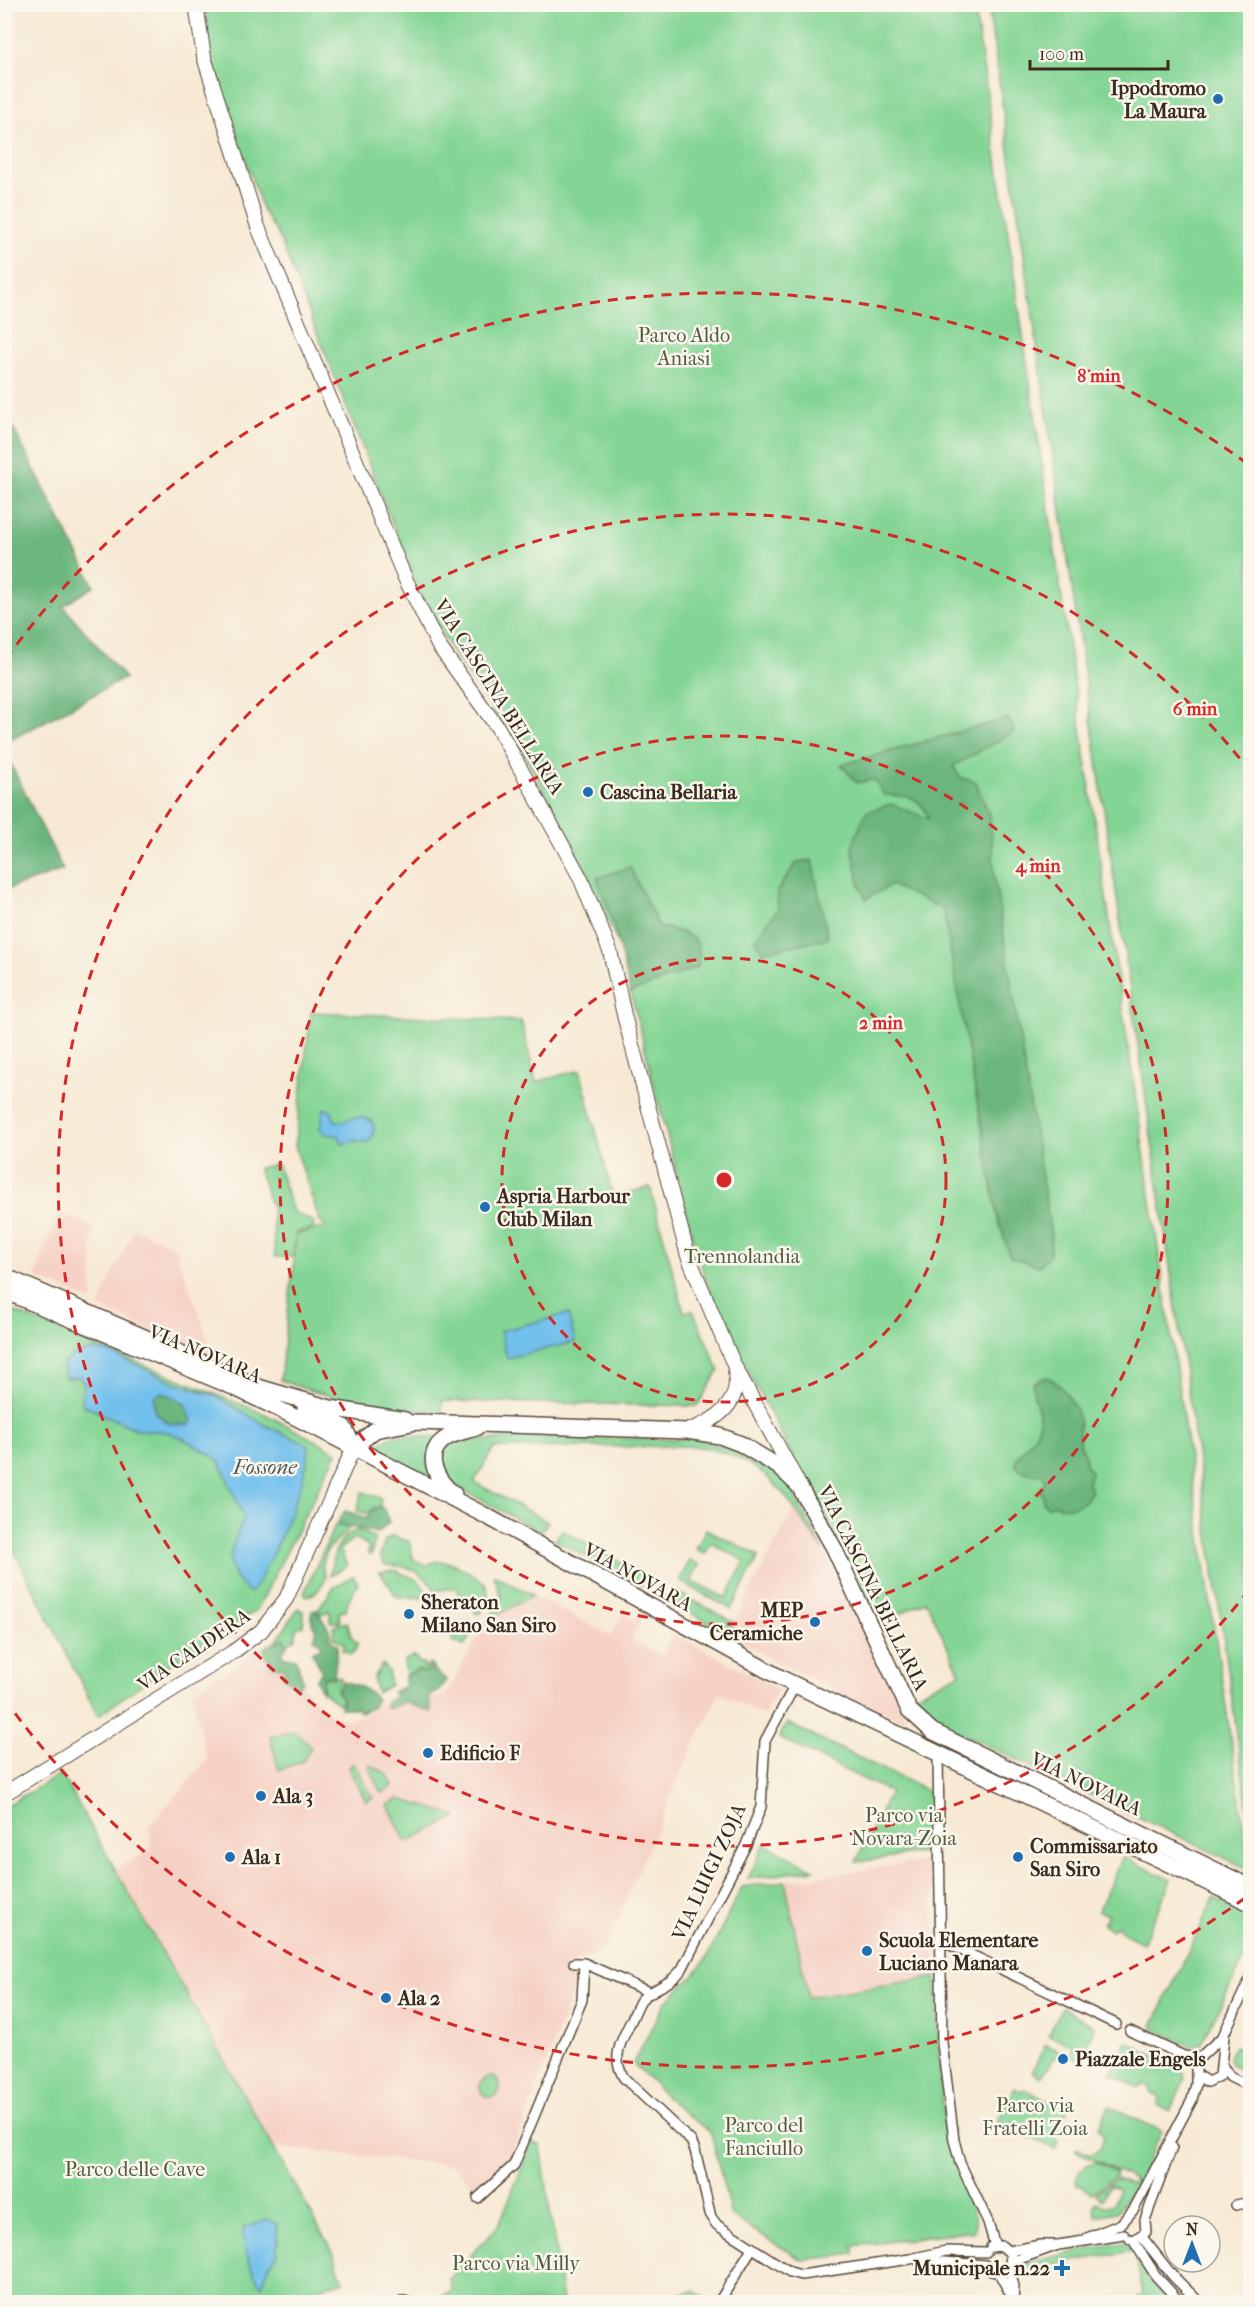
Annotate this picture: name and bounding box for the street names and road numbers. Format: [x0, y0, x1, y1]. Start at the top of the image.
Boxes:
street label: VIA CASCINA BELLARIA [429, 594, 569, 800]
street label: VIA NOVARA [144, 1319, 266, 1389]
street label: VIA CASCINA BELLARIA [813, 1480, 933, 1696]
street label: VIA NOVARA [579, 1537, 697, 1617]
street label: VIA CALDERA [132, 1603, 256, 1697]
street label: VIA NOVARA [1026, 1747, 1146, 1821]
street label: VIA LUIGI ZOJA [667, 1799, 751, 1945]

